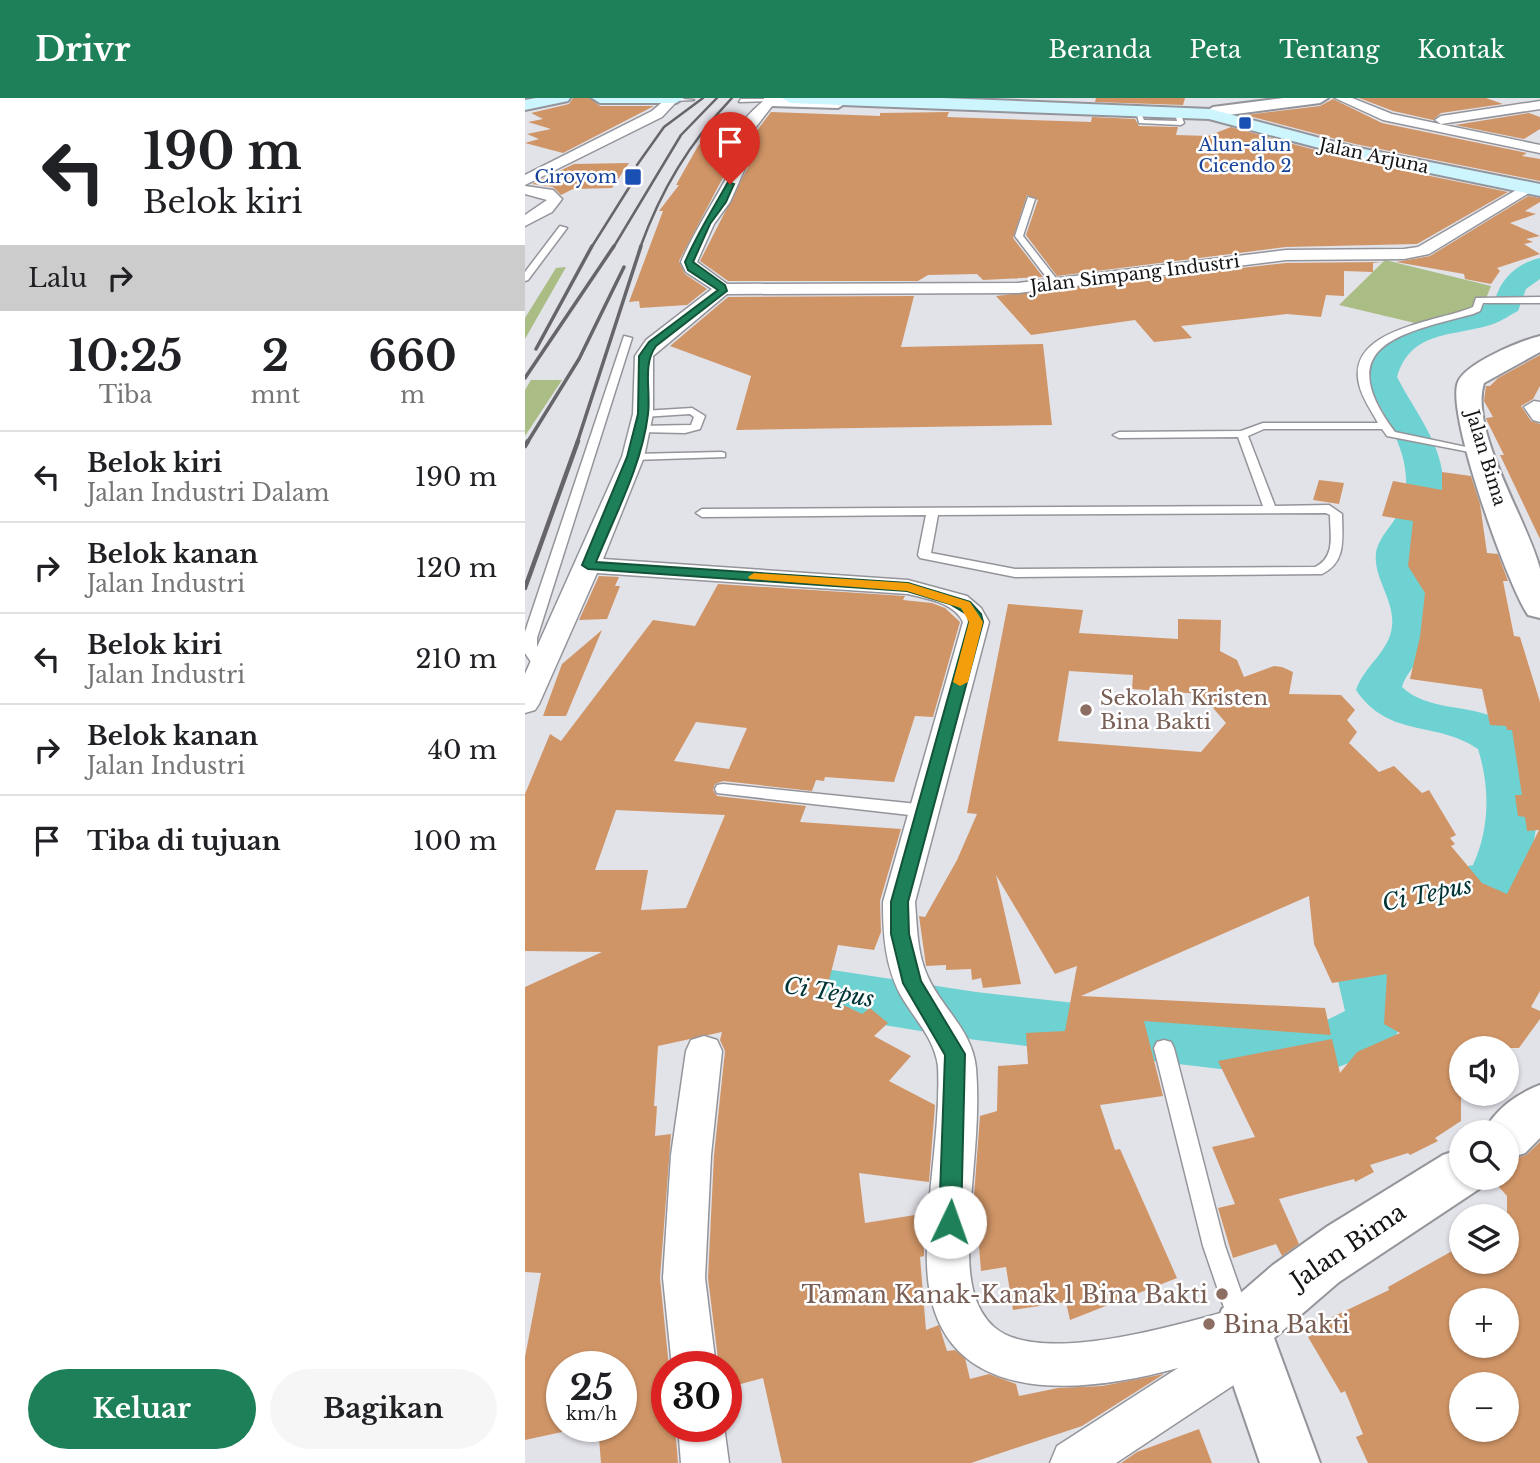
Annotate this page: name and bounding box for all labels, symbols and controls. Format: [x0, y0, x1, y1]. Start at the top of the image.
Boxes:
text: Drivr [35, 29, 130, 70]
text: Beranda [1049, 35, 1151, 64]
text: Peta [1189, 35, 1241, 64]
text: Tentang [1279, 35, 1380, 64]
text: Kontak [1418, 35, 1505, 64]
pin [700, 112, 760, 184]
marker: Alun-alun Cicendo 2 [1237, 115, 1253, 131]
text: 190 m [143, 121, 302, 182]
icon: arrive [711, 123, 749, 161]
icon: left [28, 126, 119, 217]
street label: Jalan Arjuna [1315, 133, 1431, 178]
place label: Alun-alun Cicendo 2 [1198, 134, 1292, 177]
place label: Ciroyom [534, 166, 617, 188]
marker: Ciroyom [623, 167, 643, 187]
text: Belok kiri [143, 182, 302, 222]
street label: Jalan Simpang Industri [1027, 250, 1241, 298]
icon: right [101, 259, 139, 297]
text: Lalu [28, 262, 87, 294]
text: 10:25 [68, 330, 183, 382]
text: 2 [262, 330, 289, 382]
text: 660 [368, 330, 457, 382]
text: Tiba [99, 381, 152, 409]
text: mnt [251, 381, 300, 409]
text: m [400, 381, 425, 409]
street label: Jalan Bima [1460, 405, 1511, 509]
text: Belok kiri [87, 447, 222, 479]
icon: left [28, 458, 66, 496]
text: 190 m [415, 461, 497, 493]
text: Jalan Industri Dalam [87, 479, 329, 507]
text: Belok kanan [87, 538, 258, 570]
icon: right [28, 549, 66, 587]
text: 120 m [415, 552, 497, 584]
text: Jalan Industri [87, 570, 245, 598]
text: Belok kiri [87, 629, 222, 661]
icon: left [28, 640, 66, 678]
text: 210 m [415, 643, 497, 675]
text: Jalan Industri [87, 661, 245, 689]
place label: Sekolah Kristen Bina Bakti [1100, 685, 1268, 735]
marker: Sekolah Kristen Bina Bakti [1078, 702, 1094, 718]
text: Belok kanan [87, 720, 258, 752]
icon: right [28, 731, 66, 769]
text: 40 m [428, 734, 497, 766]
text: Jalan Industri [87, 752, 245, 780]
icon: arrive [28, 822, 66, 860]
text: Tiba di tujuan [87, 825, 281, 857]
text: 100 m [413, 825, 497, 857]
water label: Ci Tepus [1380, 871, 1475, 917]
water label: Ci Tepus [782, 971, 876, 1013]
map controls [1449, 1036, 1519, 1442]
button: sound [1449, 1036, 1519, 1106]
button: search [1449, 1120, 1519, 1190]
position arrow [913, 1185, 987, 1259]
street label: Jalan Bima [1283, 1197, 1411, 1297]
button: layers [1449, 1204, 1519, 1274]
place label: Taman Kanak-Kanak 1 Bina Bakti [801, 1280, 1208, 1309]
marker: Taman Kanak-Kanak 1 Bina Bakti [1214, 1286, 1230, 1302]
button: + [1449, 1288, 1519, 1358]
place label: Bina Bakti [1223, 1310, 1350, 1339]
marker: Bina Bakti [1201, 1316, 1217, 1332]
speed limit sign: 30 [651, 1351, 742, 1442]
text: 25 [570, 1366, 613, 1409]
button: Keluar [28, 1369, 256, 1449]
button: Bagikan [270, 1369, 497, 1449]
button: − [1449, 1372, 1519, 1442]
text: km/h [566, 1403, 617, 1425]

